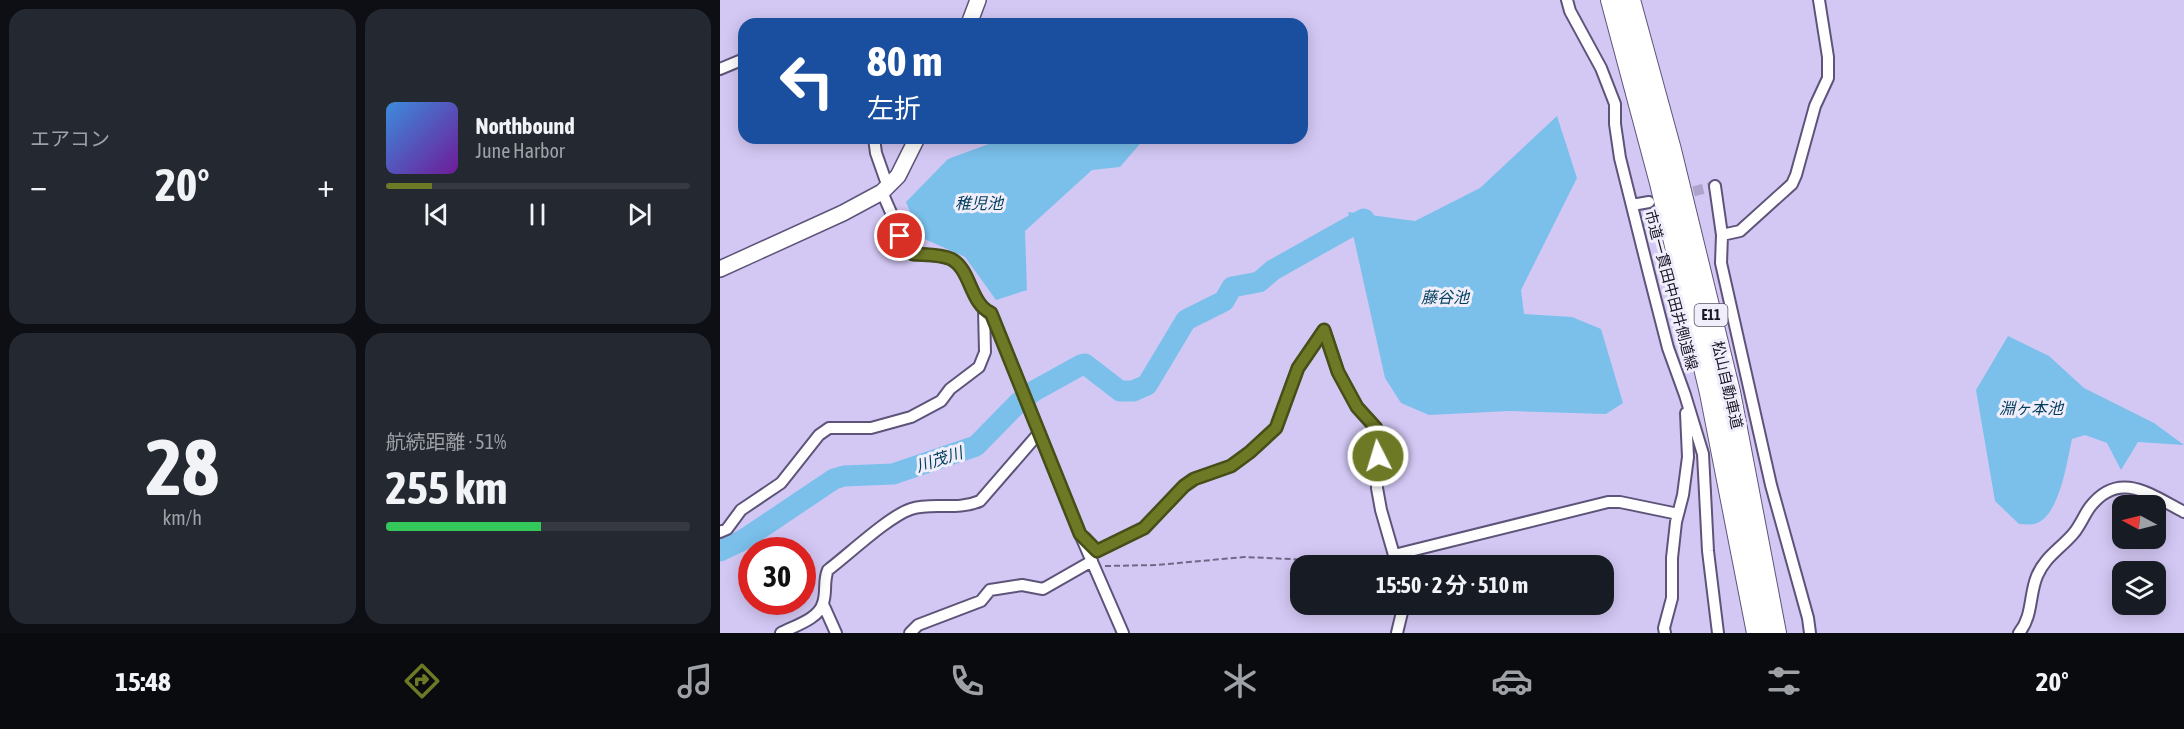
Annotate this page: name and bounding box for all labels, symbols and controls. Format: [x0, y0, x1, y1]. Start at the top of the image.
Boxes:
text: 80 m [867, 37, 942, 85]
icon: left [768, 42, 846, 120]
text: 左折 [867, 93, 921, 124]
text: Northbound [476, 113, 575, 139]
text: エアコン [30, 127, 110, 150]
text: June Harbor [476, 139, 565, 162]
text: 20° [155, 159, 210, 211]
text: − [30, 166, 47, 204]
text: + [317, 166, 334, 204]
water label: 稚児池 [955, 194, 1005, 212]
icon: previous [420, 198, 453, 231]
icon: pause [521, 198, 554, 231]
icon: next [623, 198, 656, 231]
street label: 市道一貫田中田井側道線 [1642, 208, 1701, 372]
pin [874, 210, 925, 261]
icon: arrive [883, 219, 916, 252]
water label: 藤谷池 [1421, 288, 1471, 306]
road number: E11 [1694, 304, 1728, 326]
street label: 松山自動車道 [1709, 339, 1746, 431]
water label: 淵ヶ本池 [1999, 399, 2065, 417]
text: 28 [146, 422, 219, 512]
position arrow [1346, 424, 1410, 488]
text: 航続距離 · 51% [386, 430, 506, 453]
water label: 川茂川 [913, 442, 967, 475]
text: 255 km [386, 462, 507, 514]
north arrow [2112, 495, 2166, 549]
map controls [2112, 495, 2166, 615]
text: km/h [162, 506, 202, 529]
speed limit sign: 30 [738, 537, 816, 615]
button: layers [2112, 561, 2166, 615]
text: 15:50 · 2 分 · 510 m [1376, 572, 1528, 598]
icon: directions [401, 660, 443, 702]
icon: music [674, 660, 716, 702]
icon: phone [946, 660, 988, 702]
icon: climate [1219, 660, 1261, 702]
icon: car [1491, 660, 1533, 702]
icon: filters [1763, 660, 1805, 702]
text: 15:48 [115, 666, 171, 697]
text: 20° [2036, 666, 2069, 697]

